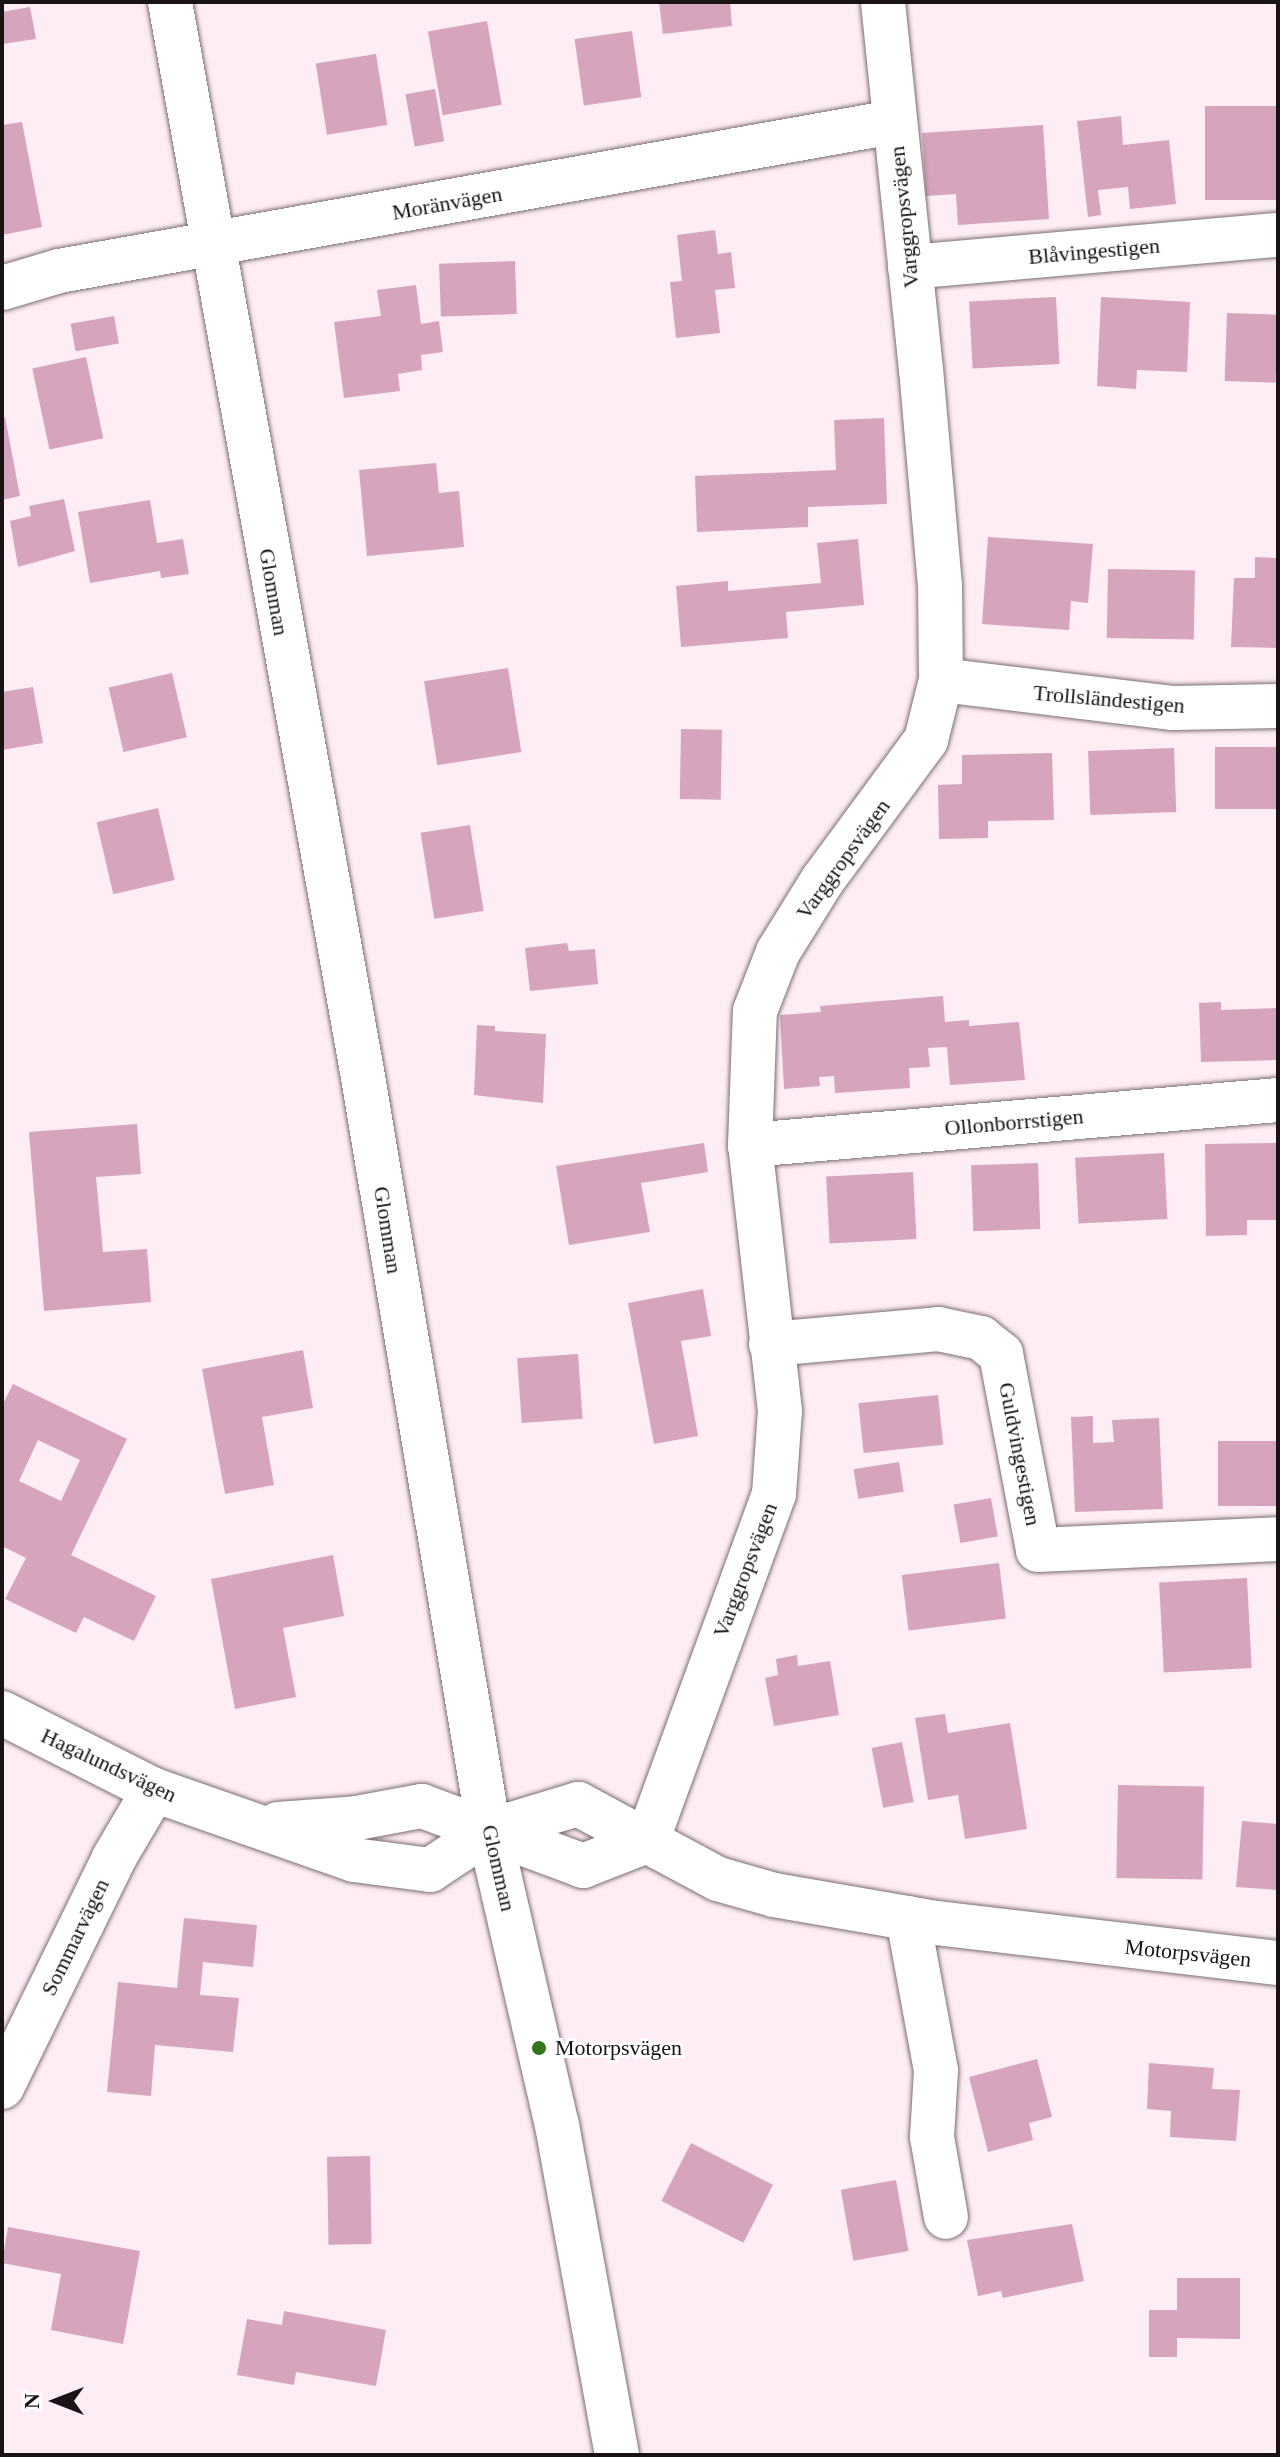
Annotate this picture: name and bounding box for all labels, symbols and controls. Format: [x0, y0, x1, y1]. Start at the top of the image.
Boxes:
street label: Varggropsvägen [883, 145, 925, 289]
street label: Moränvägen [390, 180, 504, 226]
street label: Blåvingestigen [1027, 232, 1161, 270]
street label: Glomman [253, 546, 295, 638]
street label: Trollsländestigen [1032, 679, 1186, 719]
street label: Varggropsvägen [790, 794, 896, 924]
street label: Ollonborrstigen [943, 1103, 1085, 1141]
street label: Glomman [368, 1184, 408, 1276]
street label: Guldvingestigen [993, 1380, 1047, 1528]
street label: Varggropsvägen [707, 1499, 783, 1641]
street label: Hagalundsvägen [37, 1722, 181, 1808]
street label: Glomman [476, 1822, 522, 1914]
street label: Sommarvägen [35, 1874, 115, 2000]
street label: Motorpsvägen [1123, 1933, 1253, 1973]
place label: Motorpsvägen [555, 2035, 682, 2061]
marker: Motorpsvägen [530, 2039, 548, 2057]
north arrow [16, 2361, 96, 2441]
text: N [19, 2393, 44, 2409]

